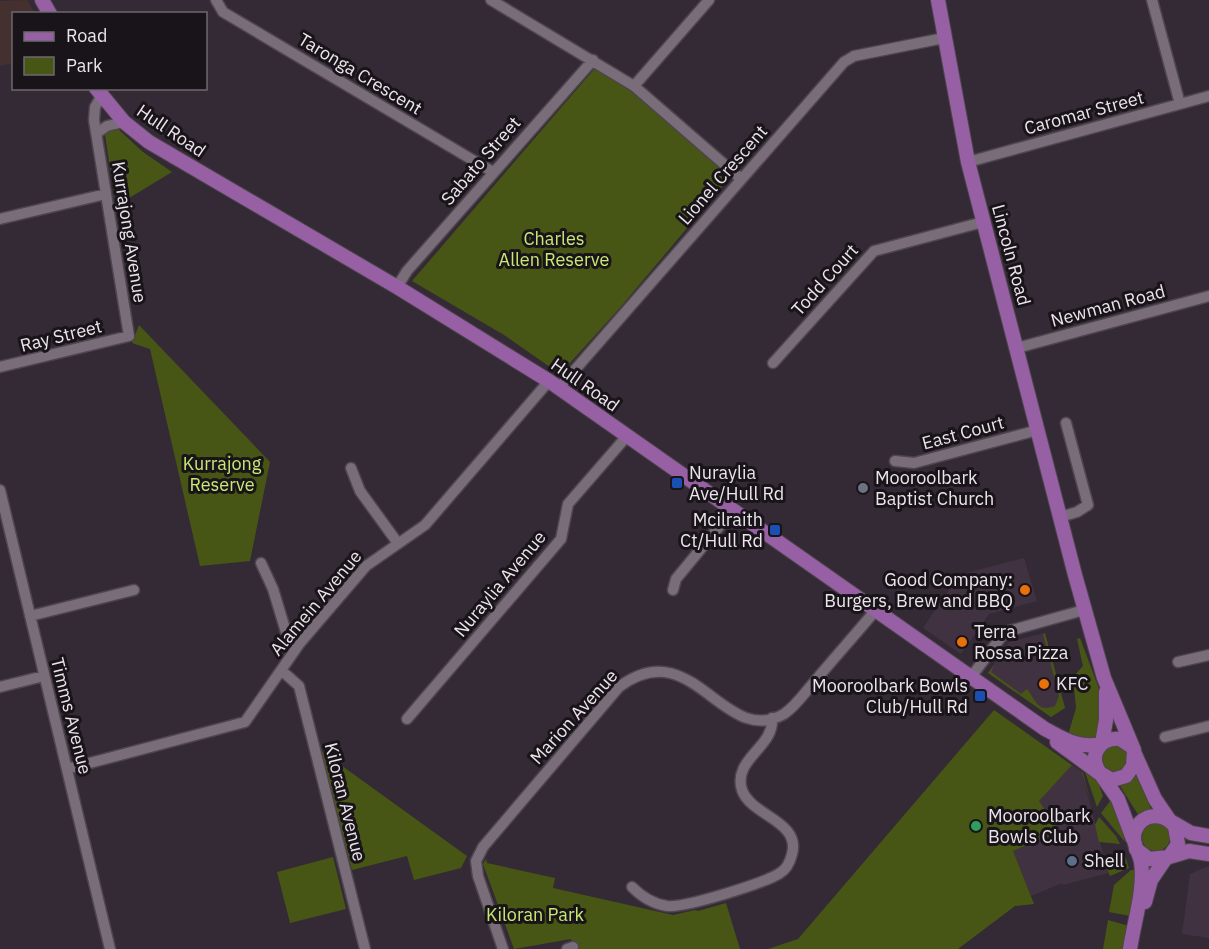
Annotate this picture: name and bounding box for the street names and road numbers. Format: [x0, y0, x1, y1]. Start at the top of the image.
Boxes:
street label: Taronga Crescent [294, 28, 426, 120]
street label: Caromar Street [1022, 85, 1146, 140]
street label: Hull Road [132, 99, 210, 162]
street label: Sabato Street [436, 112, 525, 210]
street label: Lionel Crescent [673, 120, 772, 229]
street label: Kurrajong Avenue [107, 160, 152, 304]
street label: Lincoln Road [987, 202, 1036, 308]
street label: Todd Court [786, 239, 863, 320]
street label: Newman Road [1048, 279, 1168, 332]
street label: Ray Street [18, 314, 104, 357]
street label: Hull Road [547, 353, 624, 416]
street label: East Court [919, 411, 1006, 454]
street label: Nuraylia Avenue [449, 526, 551, 641]
street label: Alamein Avenue [265, 545, 367, 660]
street label: Timms Avenue [46, 655, 97, 777]
street label: Marion Avenue [525, 664, 622, 769]
street label: Kiloran Avenue [320, 740, 371, 864]

